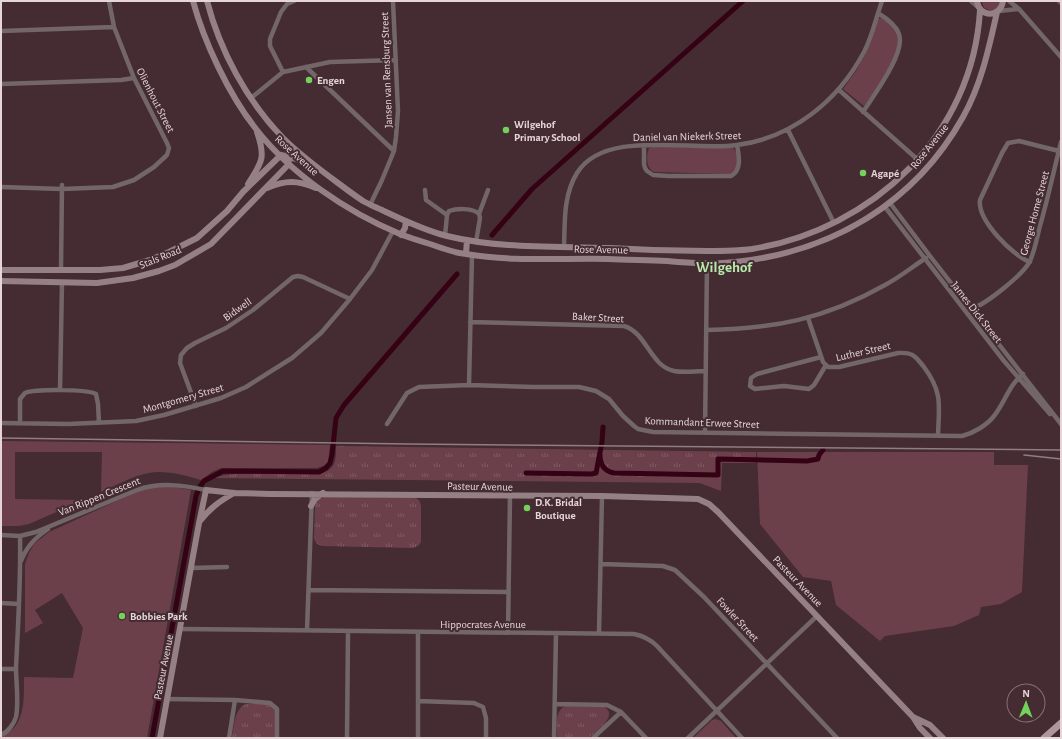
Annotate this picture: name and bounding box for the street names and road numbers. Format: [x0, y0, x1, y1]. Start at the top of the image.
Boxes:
street label: Jansen van Rensburg Street [379, 11, 394, 128]
street label: Olienhout Street [135, 66, 177, 135]
street label: Rose Avenue [908, 122, 950, 171]
street label: Daniel van Niekerk Street [633, 130, 742, 143]
street label: Rose Avenue [273, 133, 320, 178]
street label: George Home Street [1018, 169, 1051, 256]
street label: Stals Road [138, 244, 183, 271]
street label: Rose Avenue [574, 244, 628, 255]
street label: James Dick Street [949, 280, 1004, 345]
street label: Bidwell [221, 296, 254, 323]
street label: Baker Street [572, 311, 625, 324]
street label: Luther Street [835, 340, 892, 363]
street label: Montgomery Street [142, 382, 225, 415]
street label: Kommandant Erwee Street [644, 415, 760, 430]
street label: Van Rippen Crescent [57, 475, 142, 518]
street label: Pasteur Avenue [447, 480, 513, 493]
street label: Pasteur Avenue [771, 554, 825, 609]
street label: Fowler Street [714, 595, 761, 644]
street label: Hippocrates Avenue [440, 619, 526, 630]
street label: Pasteur Avenue [152, 634, 175, 701]

